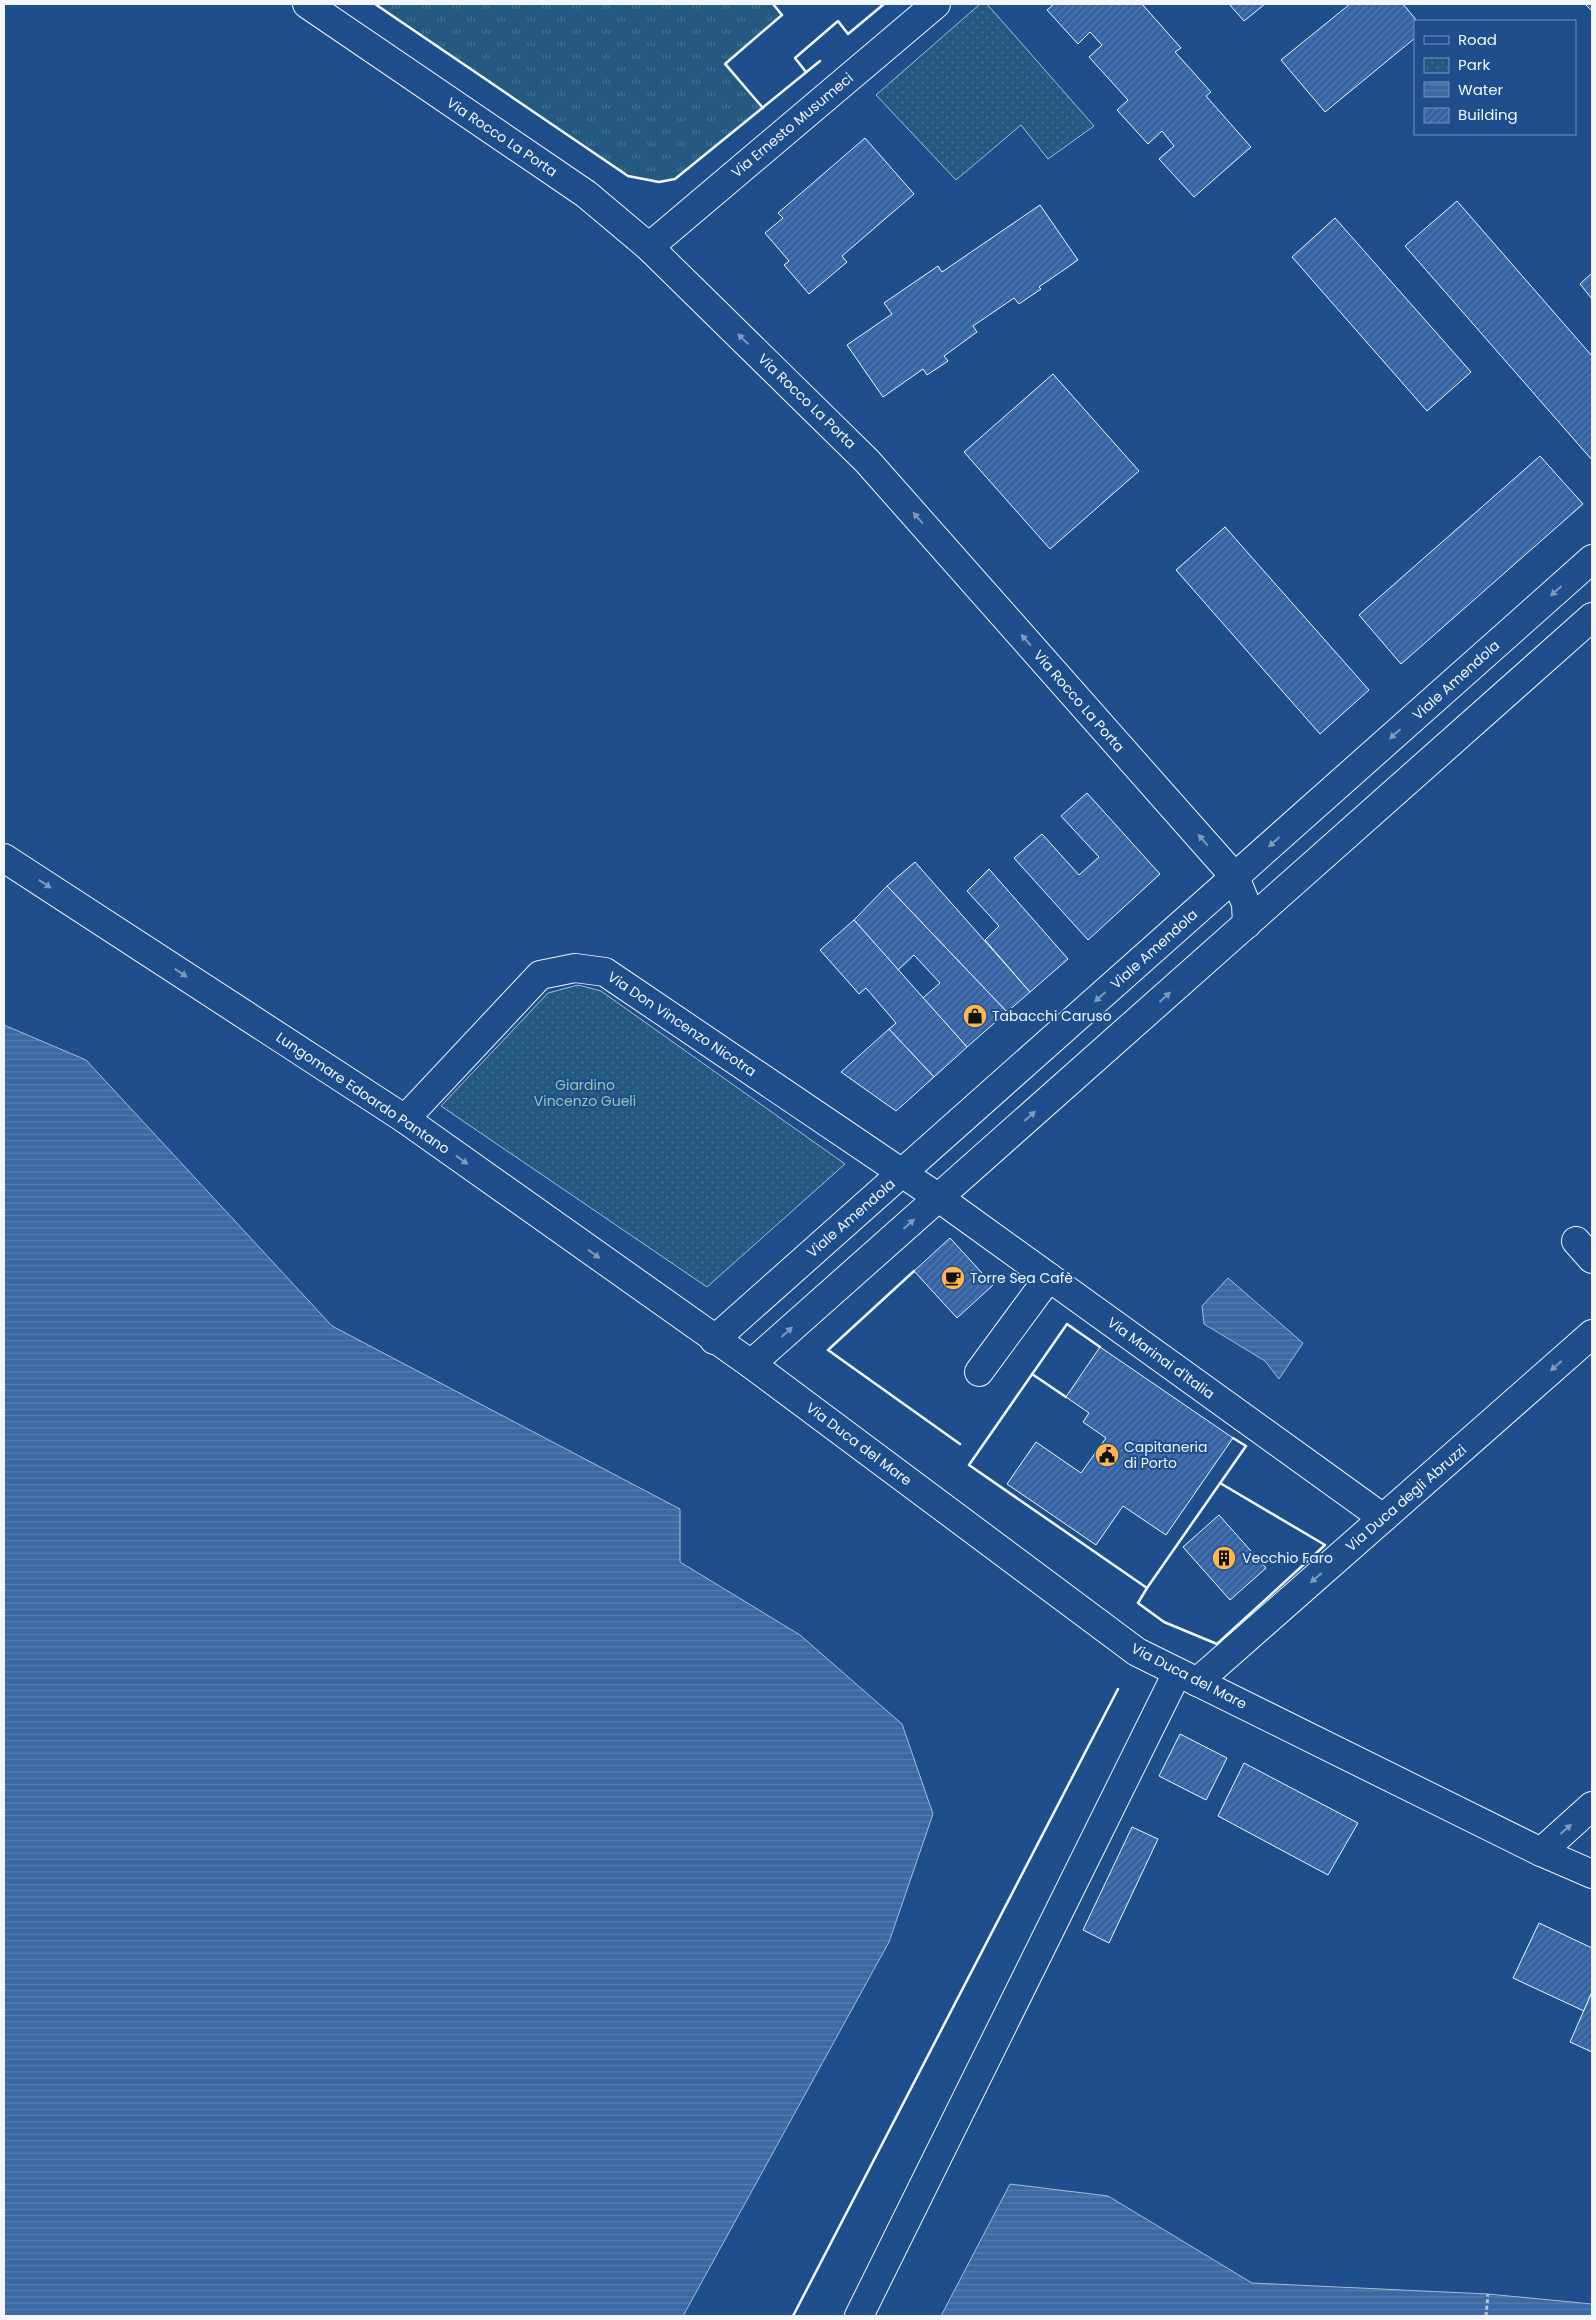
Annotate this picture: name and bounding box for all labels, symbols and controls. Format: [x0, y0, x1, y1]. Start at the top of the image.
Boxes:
legend [1414, 20, 1576, 135]
text: Road [1458, 29, 1497, 50]
text: Park [1458, 54, 1490, 75]
street label: Via Ernesto Musumeci [727, 68, 857, 182]
text: Water [1458, 79, 1504, 100]
street label: Via Rocco La Porta [443, 93, 561, 181]
text: Building [1458, 104, 1518, 125]
one-way arrow [738, 334, 750, 346]
street label: Via Rocco La Porta [754, 349, 860, 453]
one-way arrow [912, 513, 924, 525]
one-way arrow [1550, 585, 1562, 597]
one-way arrow [1020, 633, 1031, 646]
street label: Viale Amendola [1408, 635, 1504, 725]
street label: Via Rocco La Porta [1029, 646, 1129, 756]
one-way arrow [1390, 728, 1402, 740]
one-way arrow [1197, 834, 1208, 847]
one-way arrow [1268, 836, 1280, 848]
one-way arrow [38, 880, 51, 889]
street label: Viale Amendola [1106, 904, 1202, 994]
street label: Via Don Vincenzo Nicotra [604, 967, 760, 1081]
one-way arrow [174, 968, 187, 978]
one-way arrow [1095, 991, 1107, 1003]
one-way arrow [1159, 992, 1171, 1003]
shop icon: Tabacchi Caruso [962, 1003, 988, 1029]
place label: Tabacchi Caruso [992, 1006, 1112, 1026]
street label: Lungomare Edoardo Pantano [272, 1027, 454, 1159]
park label: Giardino Vincenzo Gueli [534, 1075, 636, 1111]
one-way arrow [1024, 1111, 1037, 1122]
one-way arrow [455, 1155, 469, 1165]
street label: Viale Amendola [803, 1174, 899, 1262]
one-way arrow [902, 1219, 915, 1230]
one-way arrow [587, 1249, 601, 1259]
cafe icon: Torre Sea Cafè [940, 1265, 966, 1291]
place label: Torre Sea Cafè [970, 1268, 1073, 1288]
street label: Via Marinai d'Italia [1103, 1312, 1219, 1404]
one-way arrow [781, 1326, 793, 1338]
one-way arrow [1550, 1360, 1562, 1372]
street label: Via Duca del Mare [802, 1398, 916, 1491]
place label: Capitaneria di Porto [1124, 1437, 1208, 1473]
street label: Via Duca degli Abruzzi [1341, 1440, 1471, 1556]
public building icon: Capitaneria di Porto [1094, 1442, 1120, 1468]
building icon: Vecchio Faro [1211, 1545, 1237, 1571]
place label: Vecchio Faro [1242, 1548, 1333, 1568]
one-way arrow [1309, 1572, 1322, 1583]
street label: Via Duca del Mare [1128, 1638, 1251, 1714]
one-way arrow [1560, 1823, 1573, 1834]

